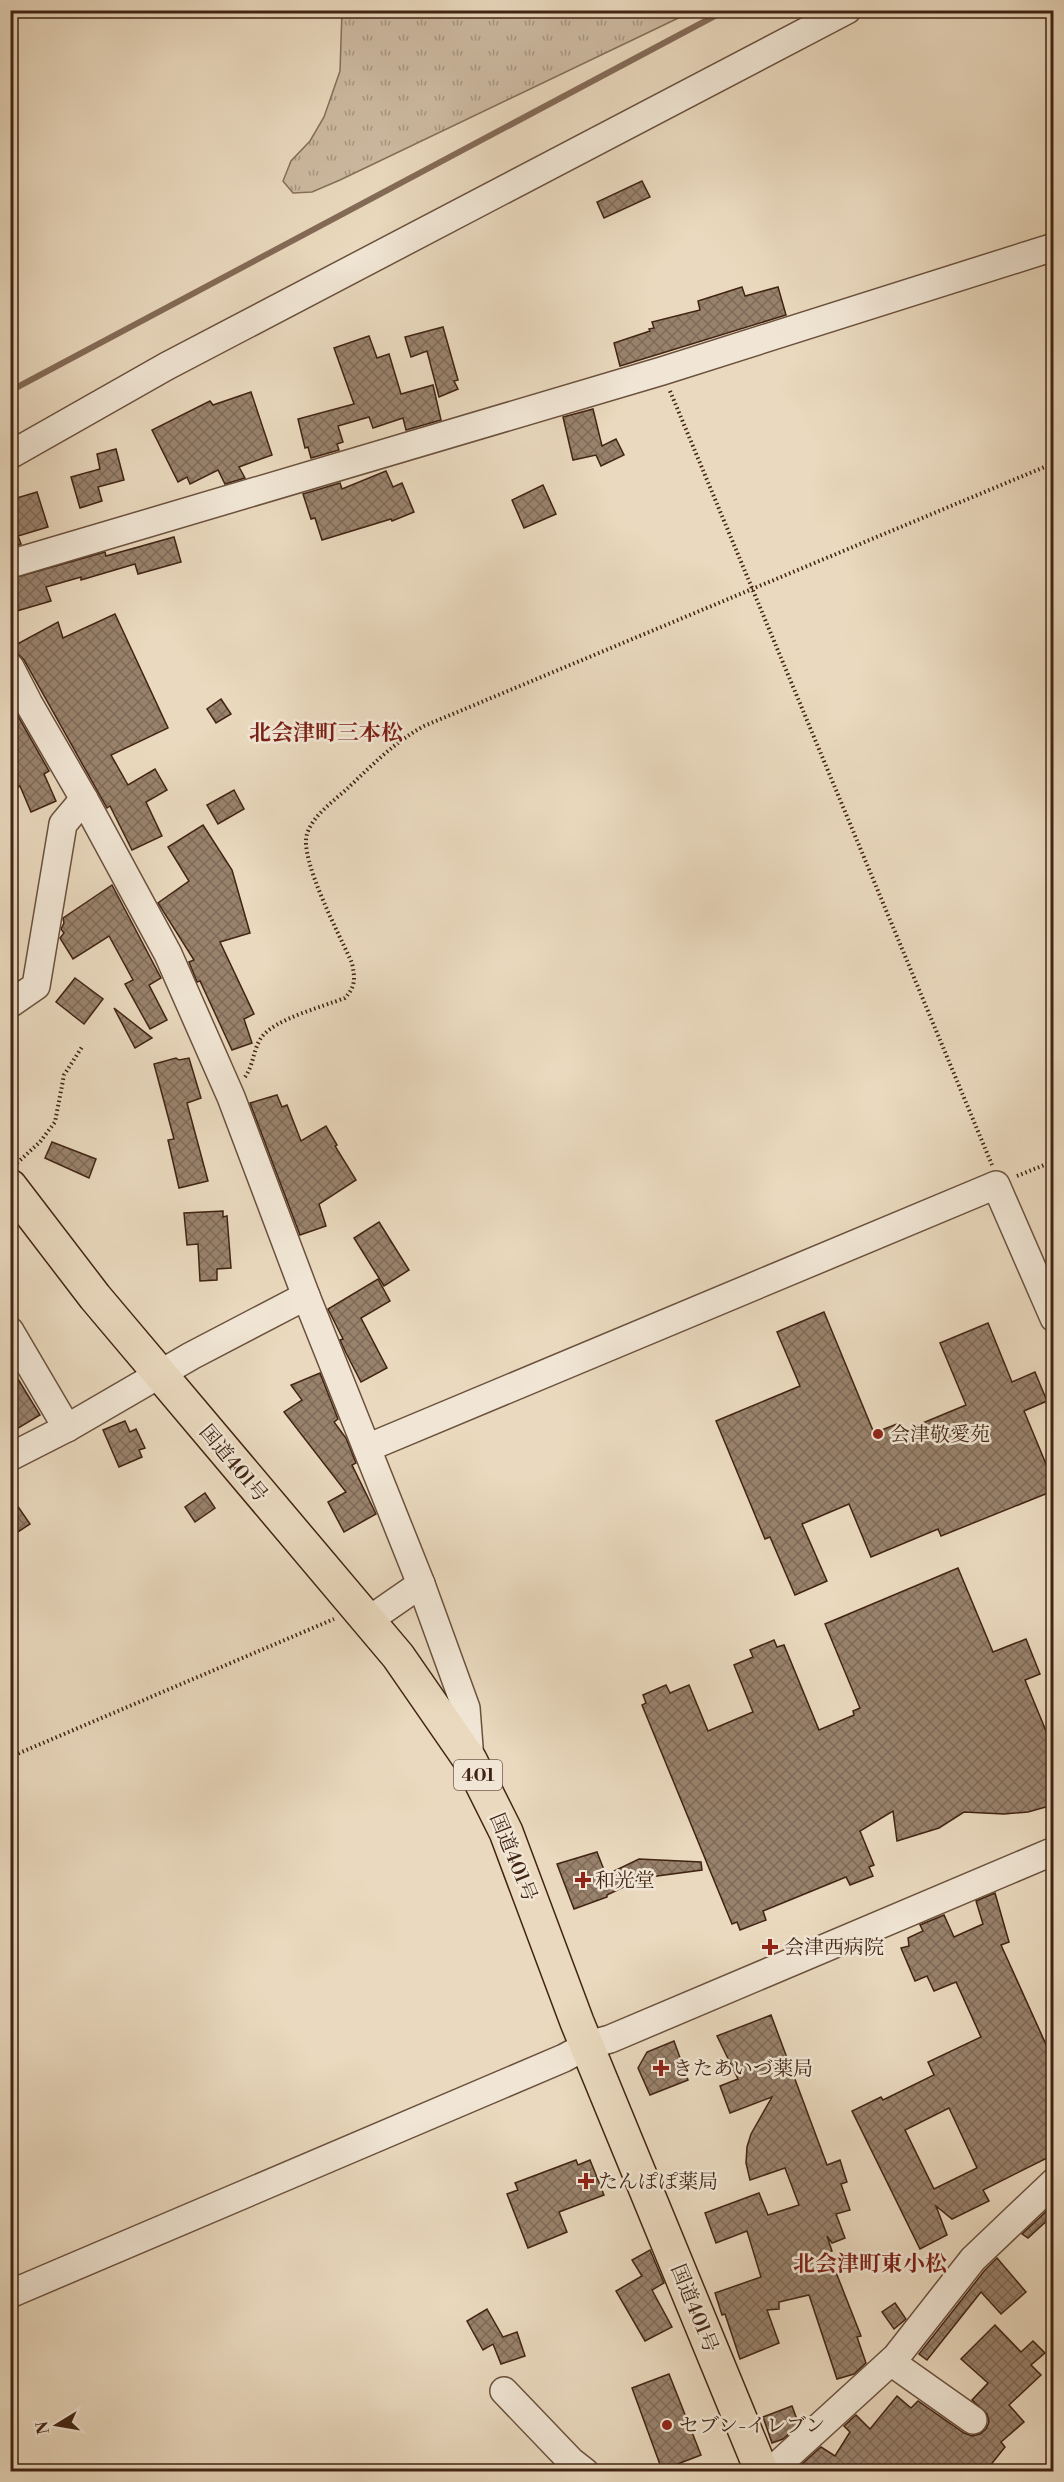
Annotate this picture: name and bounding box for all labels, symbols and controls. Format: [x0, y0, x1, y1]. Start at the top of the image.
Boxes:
district label: 北会津町三本松 [249, 720, 403, 747]
street label: 国道401号 [193, 1420, 272, 1508]
place label: 会津敬愛苑 [890, 1423, 990, 1448]
marker: 会津敬愛苑 [871, 1427, 885, 1441]
road number: 401 [454, 1760, 502, 1790]
street label: 国道401号 [484, 1810, 542, 1905]
place label: 和光堂 [595, 1869, 655, 1894]
marker: 和光堂 [576, 1873, 590, 1887]
place label: 会津西病院 [784, 1936, 884, 1961]
marker: 会津西病院 [761, 1938, 779, 1956]
place label: きたあいづ薬局 [673, 2057, 813, 2082]
marker: きたあいづ薬局 [654, 2061, 668, 2075]
place label: たんぽぽ薬局 [598, 2170, 718, 2195]
marker: たんぽぽ薬局 [579, 2174, 593, 2188]
district label: 北会津町東小松 [793, 2251, 947, 2278]
street label: 国道401号 [665, 2261, 723, 2356]
north arrow [27, 2395, 87, 2455]
place label: セブン-イレブン [679, 2414, 825, 2439]
marker: セブン-イレブン [660, 2418, 674, 2432]
text: N [32, 2419, 54, 2436]

